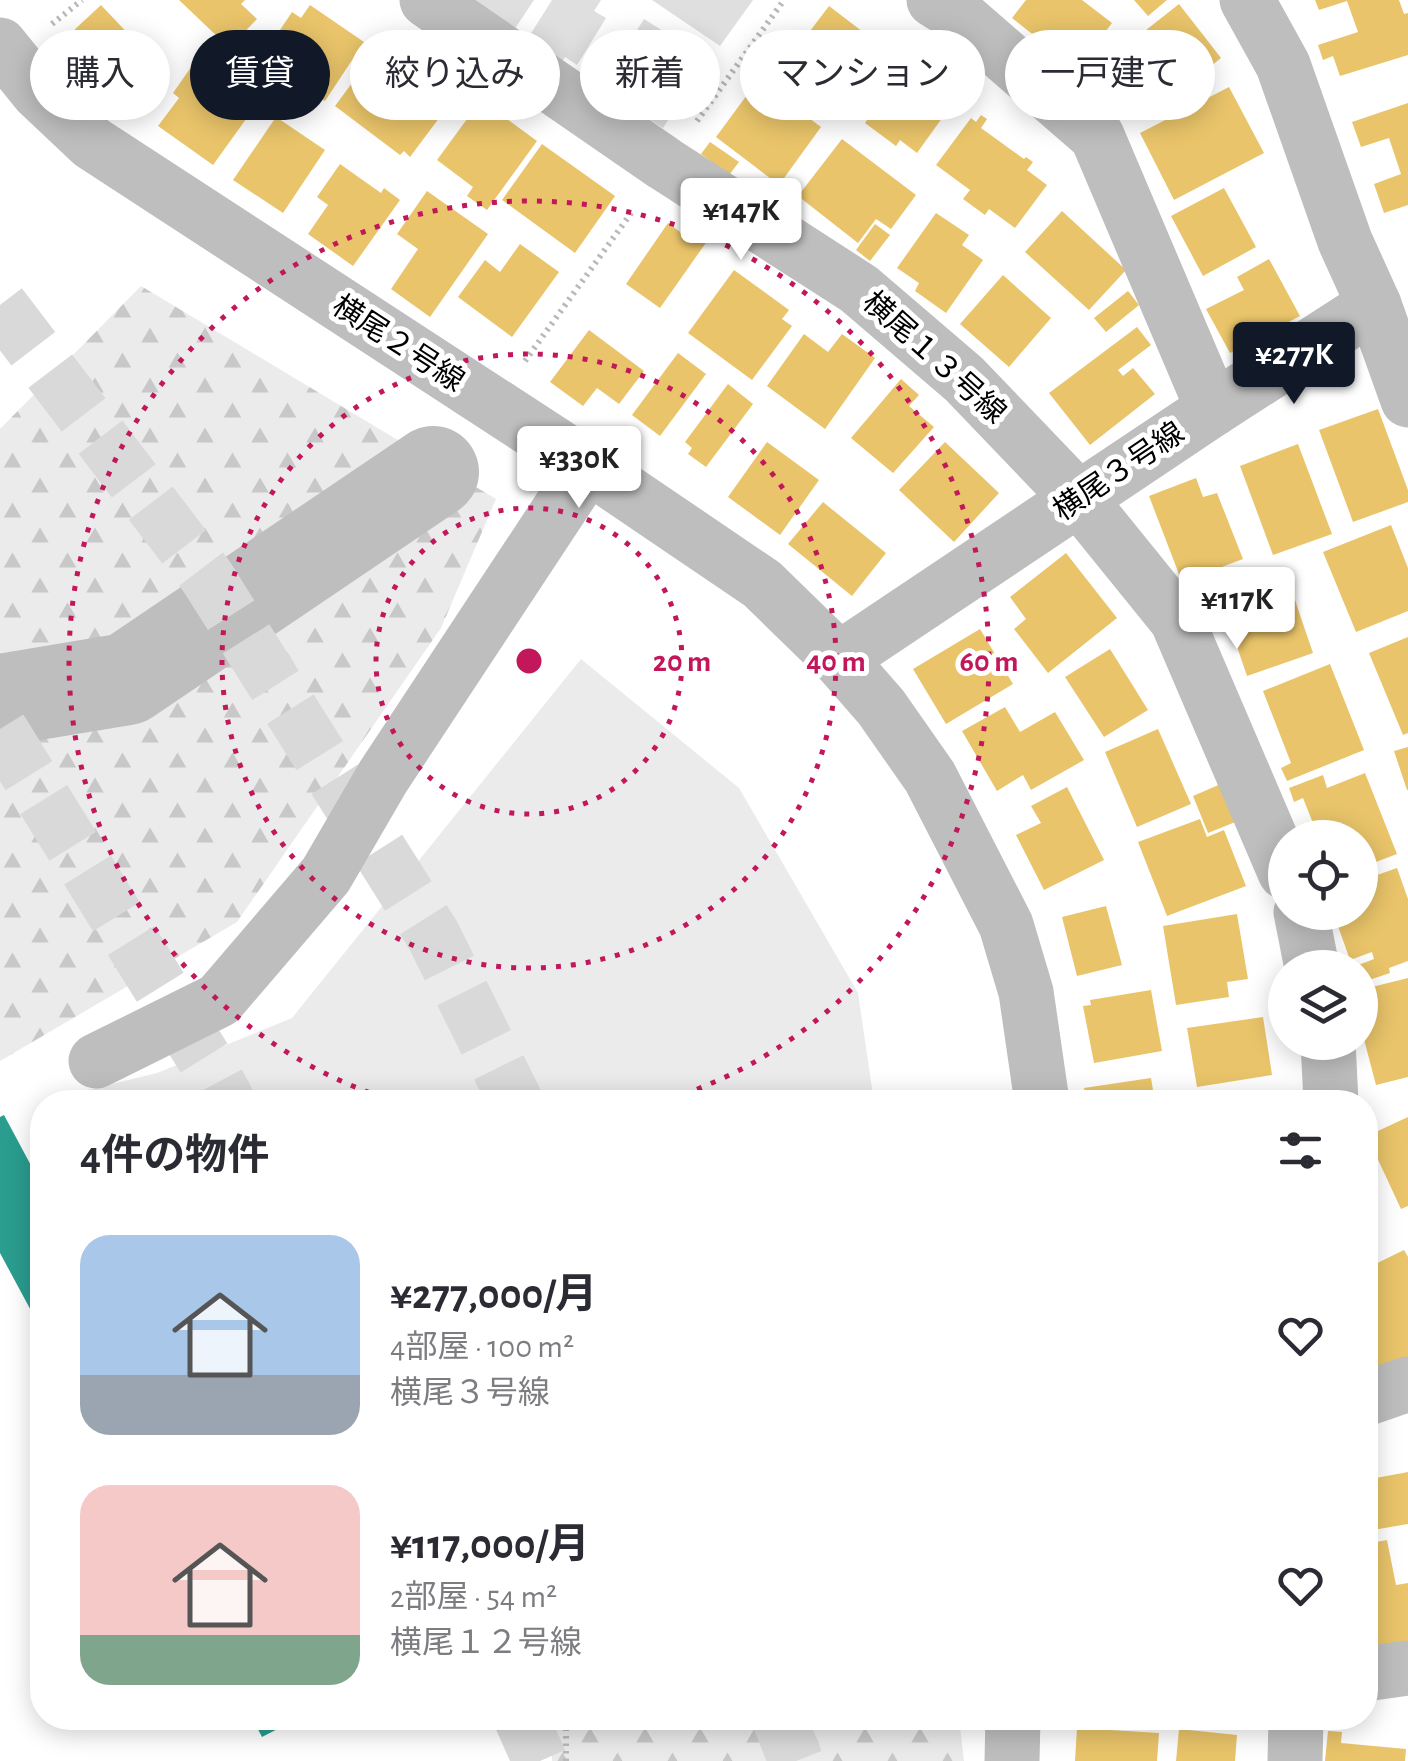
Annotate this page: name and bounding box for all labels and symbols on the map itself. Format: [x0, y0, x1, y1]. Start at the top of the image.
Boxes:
pin: ¥147K [671, 178, 811, 263]
street label: 横尾１３号線 [857, 285, 1012, 429]
street label: 横尾２号線 [327, 289, 470, 397]
pin: ¥277K [1224, 322, 1364, 407]
street label: 横尾３号線 [1047, 416, 1190, 526]
pin: ¥330K [509, 426, 649, 511]
pin: ¥117K [1167, 567, 1307, 652]
centre of rings [511, 643, 547, 679]
text: 20 m [653, 647, 711, 677]
text: 40 m [806, 647, 866, 677]
text: 60 m [960, 647, 1018, 677]

